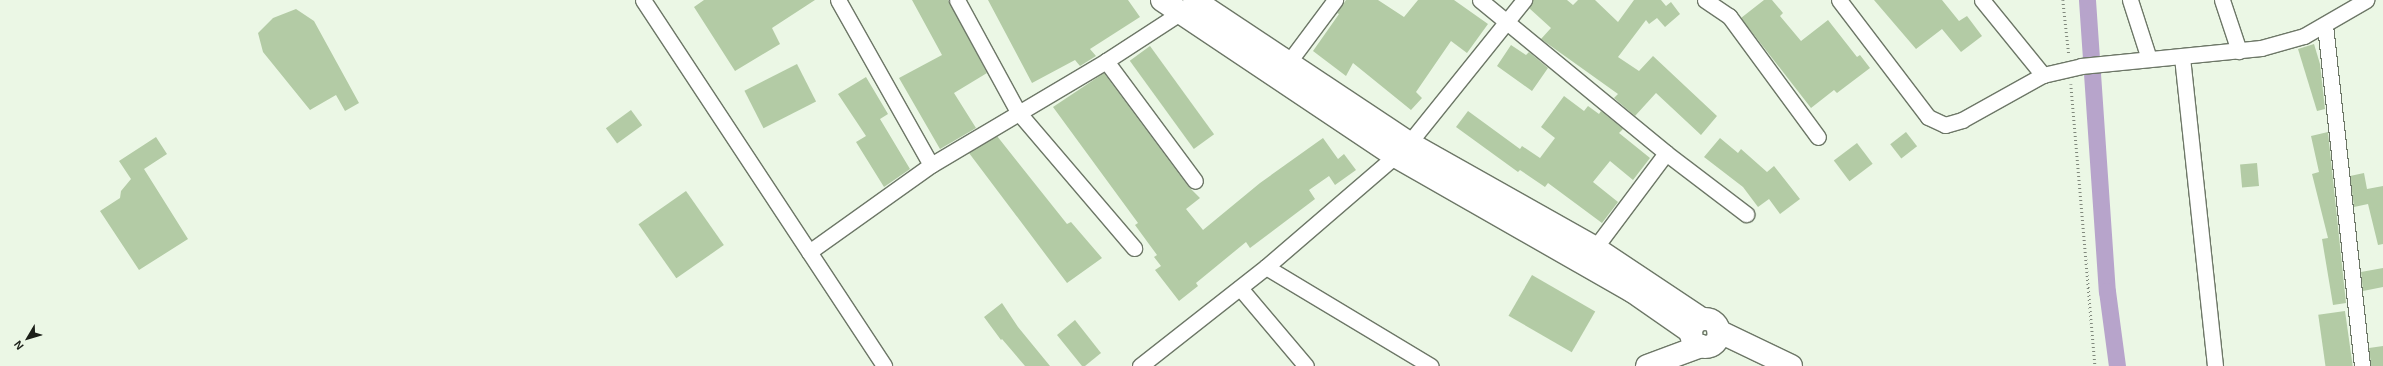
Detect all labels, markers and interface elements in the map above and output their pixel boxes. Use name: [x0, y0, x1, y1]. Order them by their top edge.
north arrow: [8, 318, 48, 358]
text: N: [11, 339, 26, 352]

